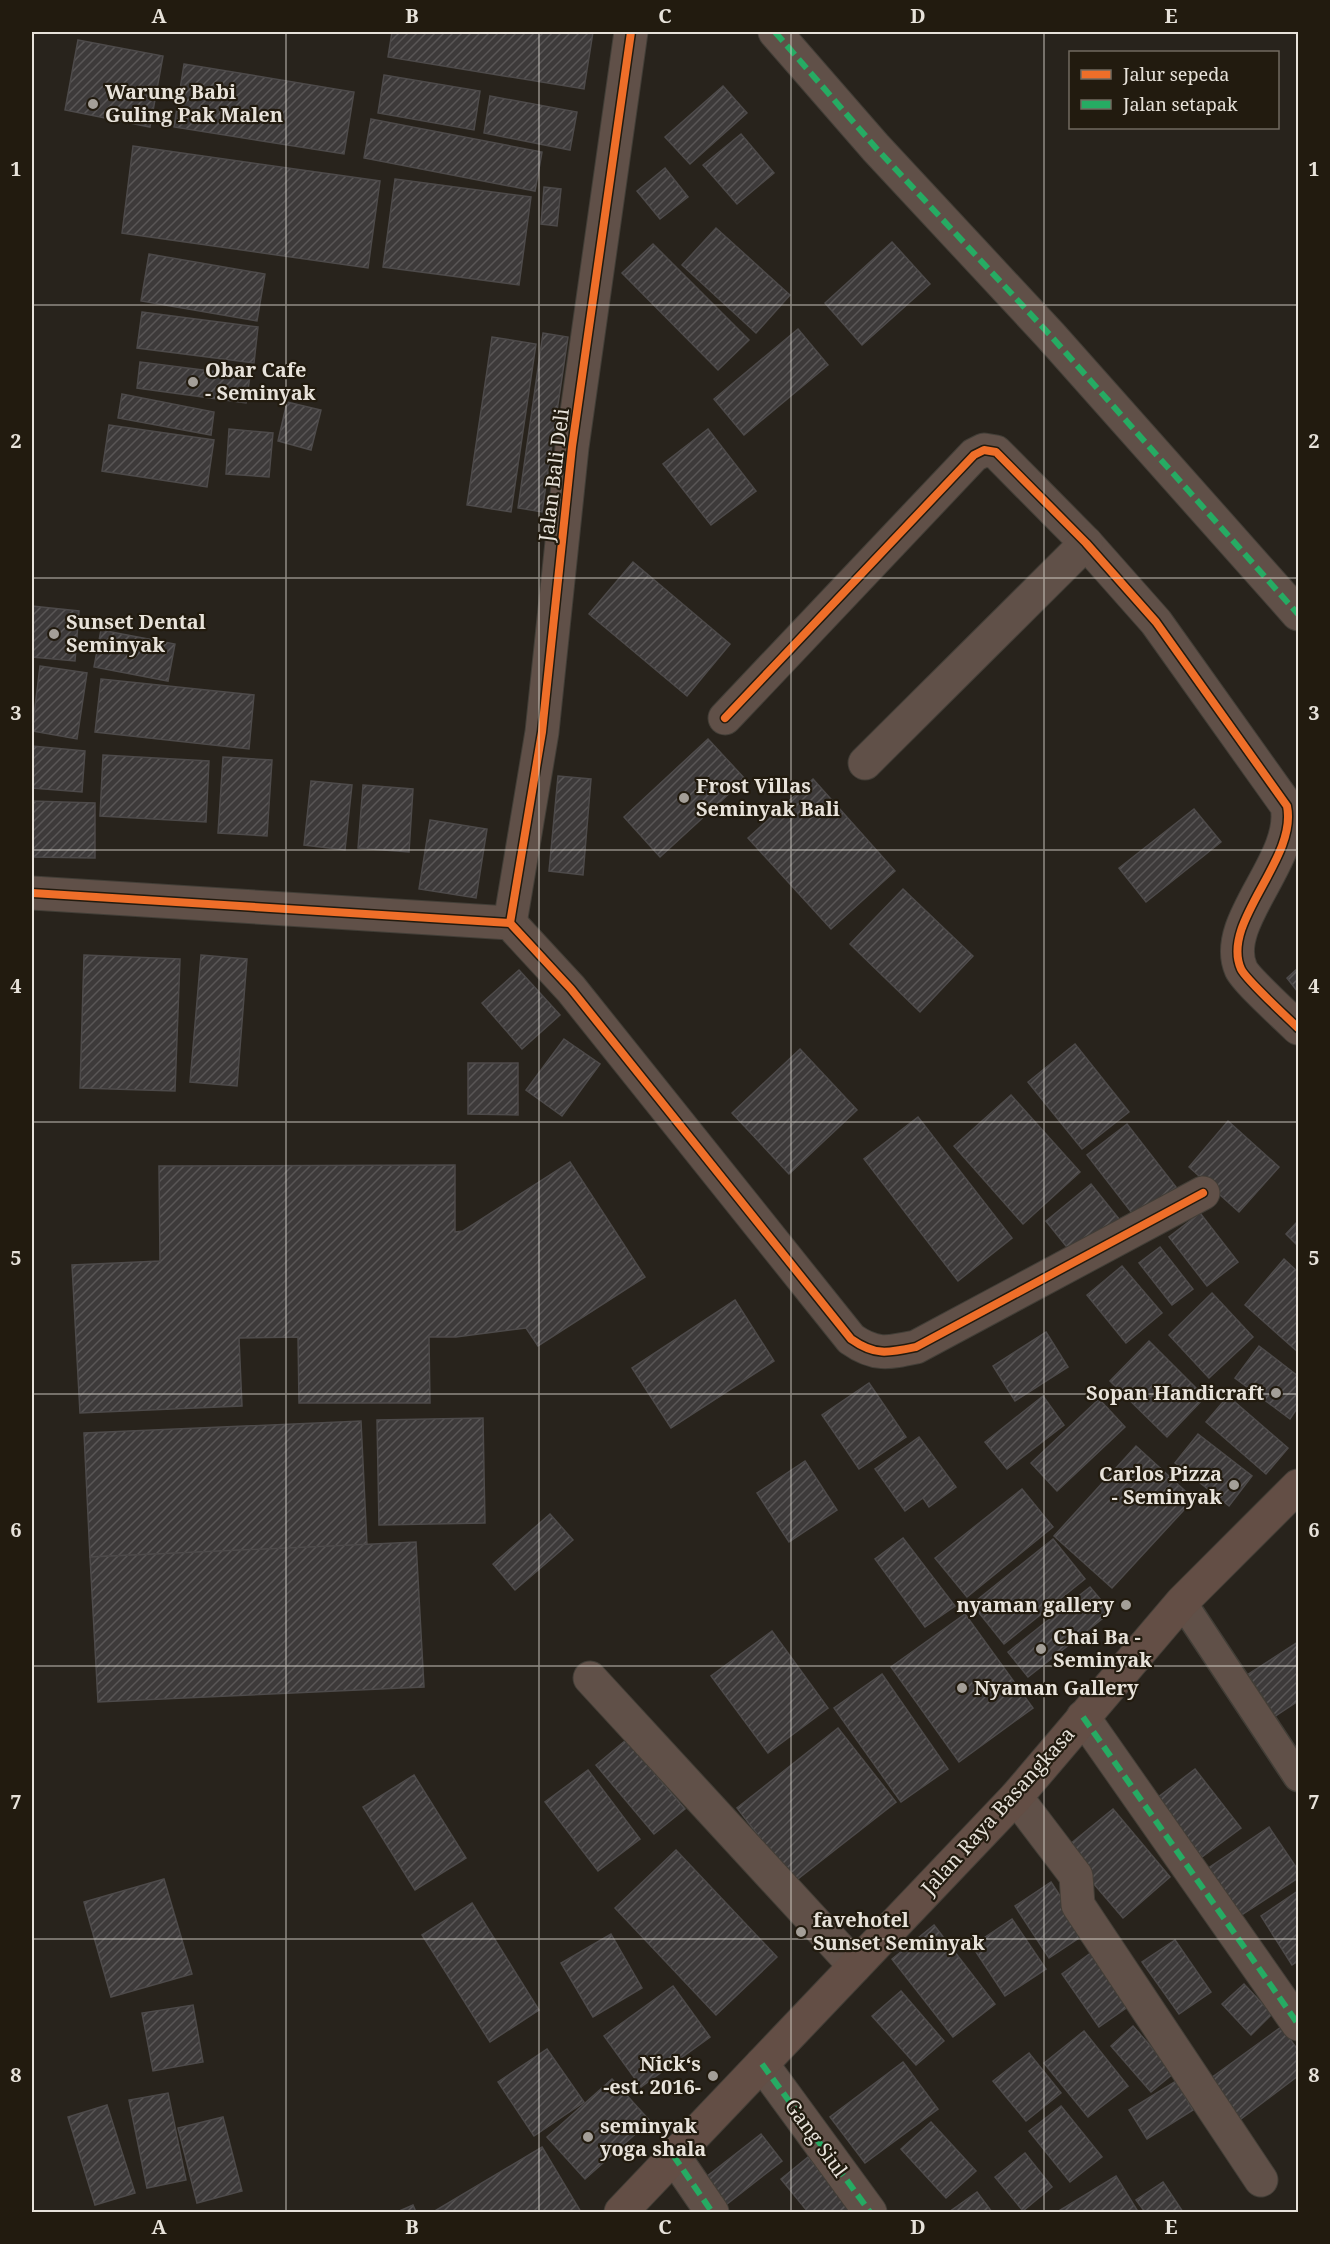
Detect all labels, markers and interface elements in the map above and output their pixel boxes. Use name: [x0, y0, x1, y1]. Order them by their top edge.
text: A: [151, 2, 167, 29]
text: B: [405, 2, 419, 29]
text: C: [658, 2, 672, 29]
text: D: [910, 2, 926, 29]
text: E: [1164, 2, 1178, 29]
legend: [1069, 51, 1279, 129]
text: Jalur sepeda: [1122, 62, 1229, 86]
place label: Warung Babi Guling Pak Malen: [105, 78, 283, 128]
text: Jalan setapak: [1122, 92, 1238, 116]
marker: Warung Babi Guling Pak Malen: [86, 97, 100, 111]
text: 1: [10, 155, 22, 182]
text: 1: [1308, 155, 1320, 182]
place label: Obar Cafe - Seminyak: [205, 356, 316, 406]
marker: Obar Cafe - Seminyak: [186, 375, 200, 389]
street label: Jalan Bali Deli: [532, 406, 575, 544]
text: 2: [10, 427, 22, 454]
text: 2: [1308, 427, 1320, 454]
place label: Sunset Dental Seminyak: [66, 608, 206, 658]
marker: Sunset Dental Seminyak: [47, 627, 61, 641]
text: 3: [10, 699, 22, 726]
text: 3: [1308, 699, 1320, 726]
place label: Frost Villas Seminyak Bali: [696, 772, 840, 822]
marker: Frost Villas Seminyak Bali: [677, 791, 691, 805]
text: 4: [10, 972, 22, 999]
text: 4: [1308, 972, 1320, 999]
text: 5: [10, 1244, 22, 1271]
text: 5: [1308, 1244, 1320, 1271]
place label: Sopan Handicraft: [1086, 1379, 1264, 1406]
marker: Sopan Handicraft: [1269, 1386, 1283, 1400]
place label: Carlos Pizza - Seminyak: [1099, 1460, 1222, 1510]
marker: Carlos Pizza - Seminyak: [1227, 1478, 1241, 1492]
text: 6: [10, 1516, 22, 1543]
text: 6: [1308, 1516, 1320, 1543]
place label: nyaman gallery: [956, 1591, 1114, 1618]
marker: nyaman gallery: [1119, 1598, 1133, 1612]
place label: Chai Ba - Seminyak: [1053, 1623, 1152, 1673]
marker: Chai Ba - Seminyak: [1034, 1642, 1048, 1656]
place label: Nyaman Gallery: [974, 1674, 1139, 1701]
marker: Nyaman Gallery: [955, 1681, 969, 1695]
street label: Jalan Raya Basangkasa: [914, 1721, 1080, 1901]
text: 7: [10, 1788, 22, 1815]
text: 7: [1308, 1788, 1320, 1815]
place label: favehotel Sunset Seminyak: [813, 1906, 985, 1956]
marker: favehotel Sunset Seminyak: [794, 1925, 808, 1939]
place label: Nick‘s -est. 2016-: [603, 2050, 701, 2100]
text: 8: [10, 2061, 22, 2088]
text: 8: [1308, 2061, 1320, 2088]
marker: Nick‘s -est. 2016-: [706, 2069, 720, 2083]
street label: Gang Siul: [779, 2093, 854, 2182]
place label: seminyak yoga shala: [600, 2112, 706, 2162]
marker: seminyak yoga shala: [581, 2130, 595, 2144]
text: A: [151, 2213, 167, 2240]
text: B: [405, 2213, 419, 2240]
text: C: [658, 2213, 672, 2240]
text: D: [910, 2213, 926, 2240]
text: E: [1164, 2213, 1178, 2240]

